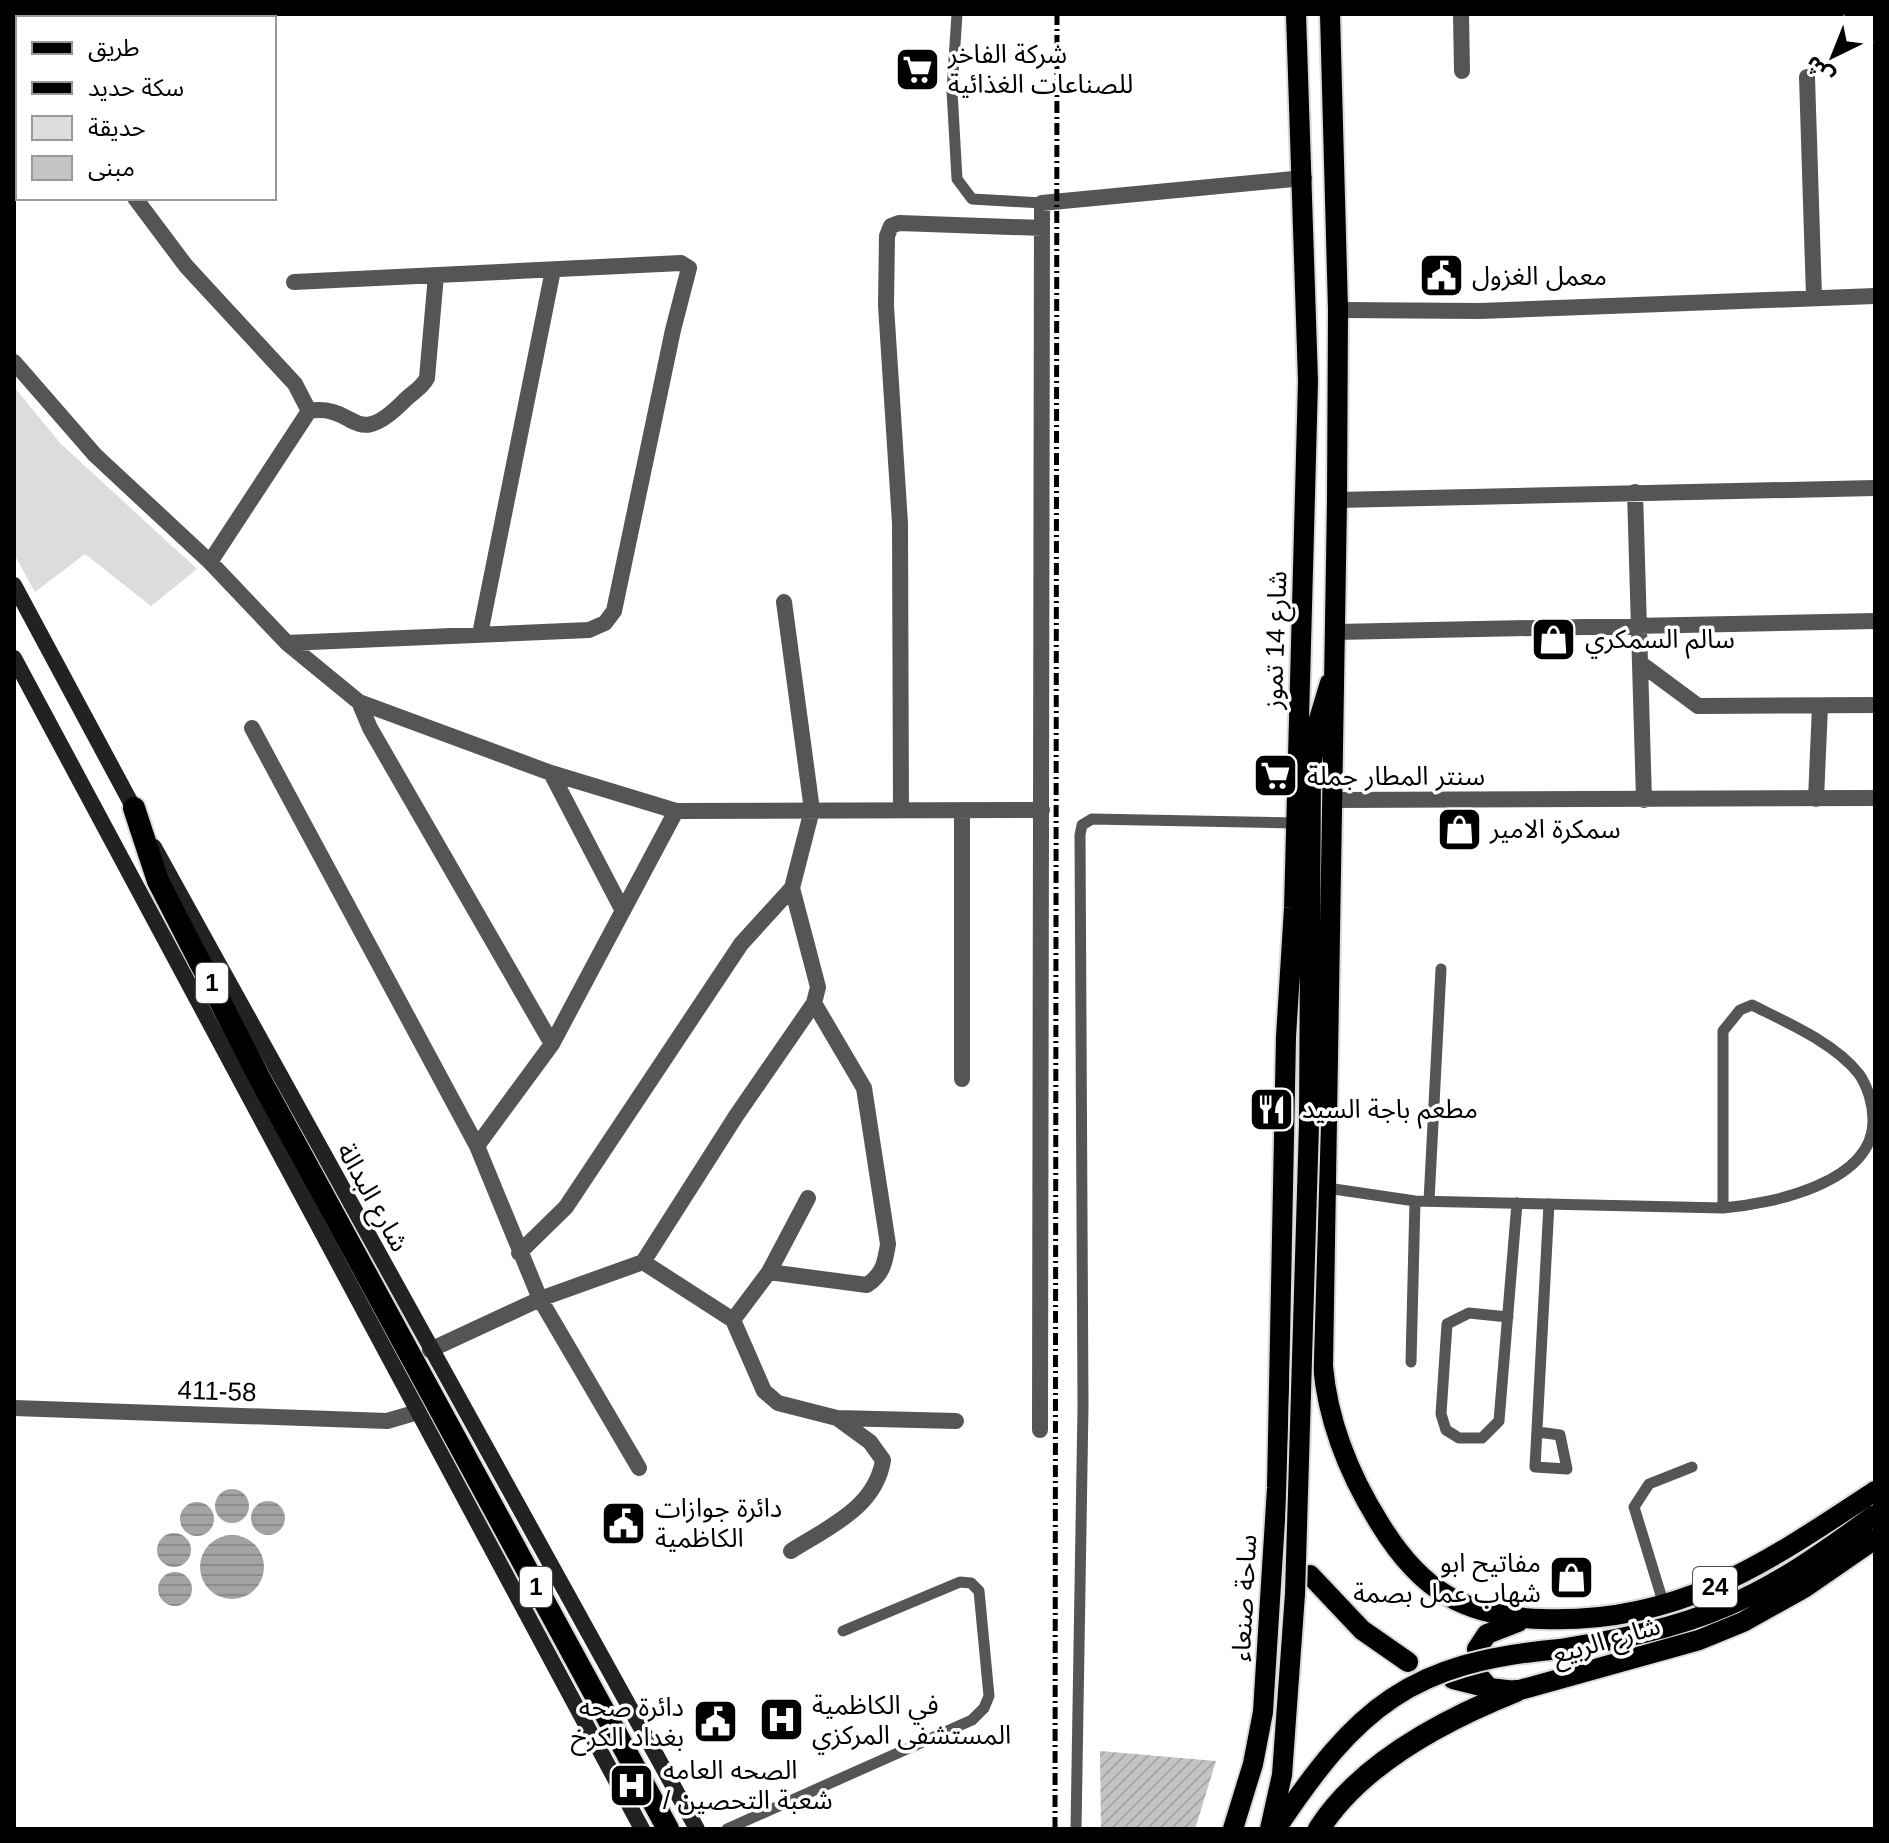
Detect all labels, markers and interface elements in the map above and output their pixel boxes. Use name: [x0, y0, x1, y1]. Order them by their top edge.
legend: [16, 16, 276, 200]
north arrow: [1793, 16, 1873, 96]
text: طريق: [88, 34, 140, 63]
place label: شركة الفاخر للصناعات الغذائية: [947, 39, 1133, 99]
supermarket icon: شركة الفاخر للصناعات الغذائية: [893, 45, 941, 93]
text: ش: [1800, 51, 1839, 90]
text: سكة حديد: [88, 74, 184, 101]
text: حديقة: [88, 114, 146, 141]
text: مبنى: [88, 154, 135, 181]
public building icon: معمل الغزول: [1417, 252, 1465, 300]
place label: معمل الغزول: [1472, 261, 1607, 291]
street label: شارع 14 تموز: [1258, 570, 1296, 711]
shop icon: سالم السمكري: [1530, 615, 1578, 663]
place label: سالم السمكري: [1585, 624, 1735, 659]
supermarket icon: سنتر المطار جملة: [1252, 752, 1300, 800]
place label: سنتر المطار جملة: [1307, 761, 1485, 791]
shop icon: سمكرة الامير: [1435, 805, 1483, 853]
place label: سمكرة الامير: [1489, 814, 1621, 844]
road number: 1: [196, 963, 228, 1003]
restaurant icon: مطعم باجة السيد: [1247, 1085, 1295, 1133]
place label: مطعم باجة السيد: [1302, 1094, 1478, 1129]
street label: شارع البدالة: [327, 1138, 415, 1258]
street label: 411-58: [177, 1375, 257, 1407]
place label: دائرة جوازات الكاظمية: [655, 1493, 782, 1553]
public building icon: دائرة جوازات الكاظمية: [600, 1499, 648, 1547]
street label: ساحة صنعاء: [1226, 1534, 1262, 1662]
place label: مفاتيح ابو شهاب عمل بصمة: [1353, 1548, 1541, 1608]
shop icon: مفاتيح ابو شهاب عمل بصمة: [1548, 1554, 1596, 1602]
road number: 1: [520, 1567, 552, 1607]
road number: 24: [1693, 1567, 1737, 1607]
street label: شارع الربيع: [1549, 1610, 1665, 1675]
place label: في الكاظمية المستشفى المركزي: [812, 1690, 1011, 1755]
place label: دائرة صحه بغداد الكرخ: [571, 1692, 684, 1756]
hospital icon: في الكاظمية المستشفى المركزي: [757, 1696, 805, 1744]
public building icon: دائرة صحه بغداد الكرخ: [691, 1698, 739, 1746]
place label: الصحه العامه / شعبة التحصين: [663, 1755, 833, 1815]
hospital icon: الصحه العامه / شعبة التحصين: [608, 1761, 656, 1809]

